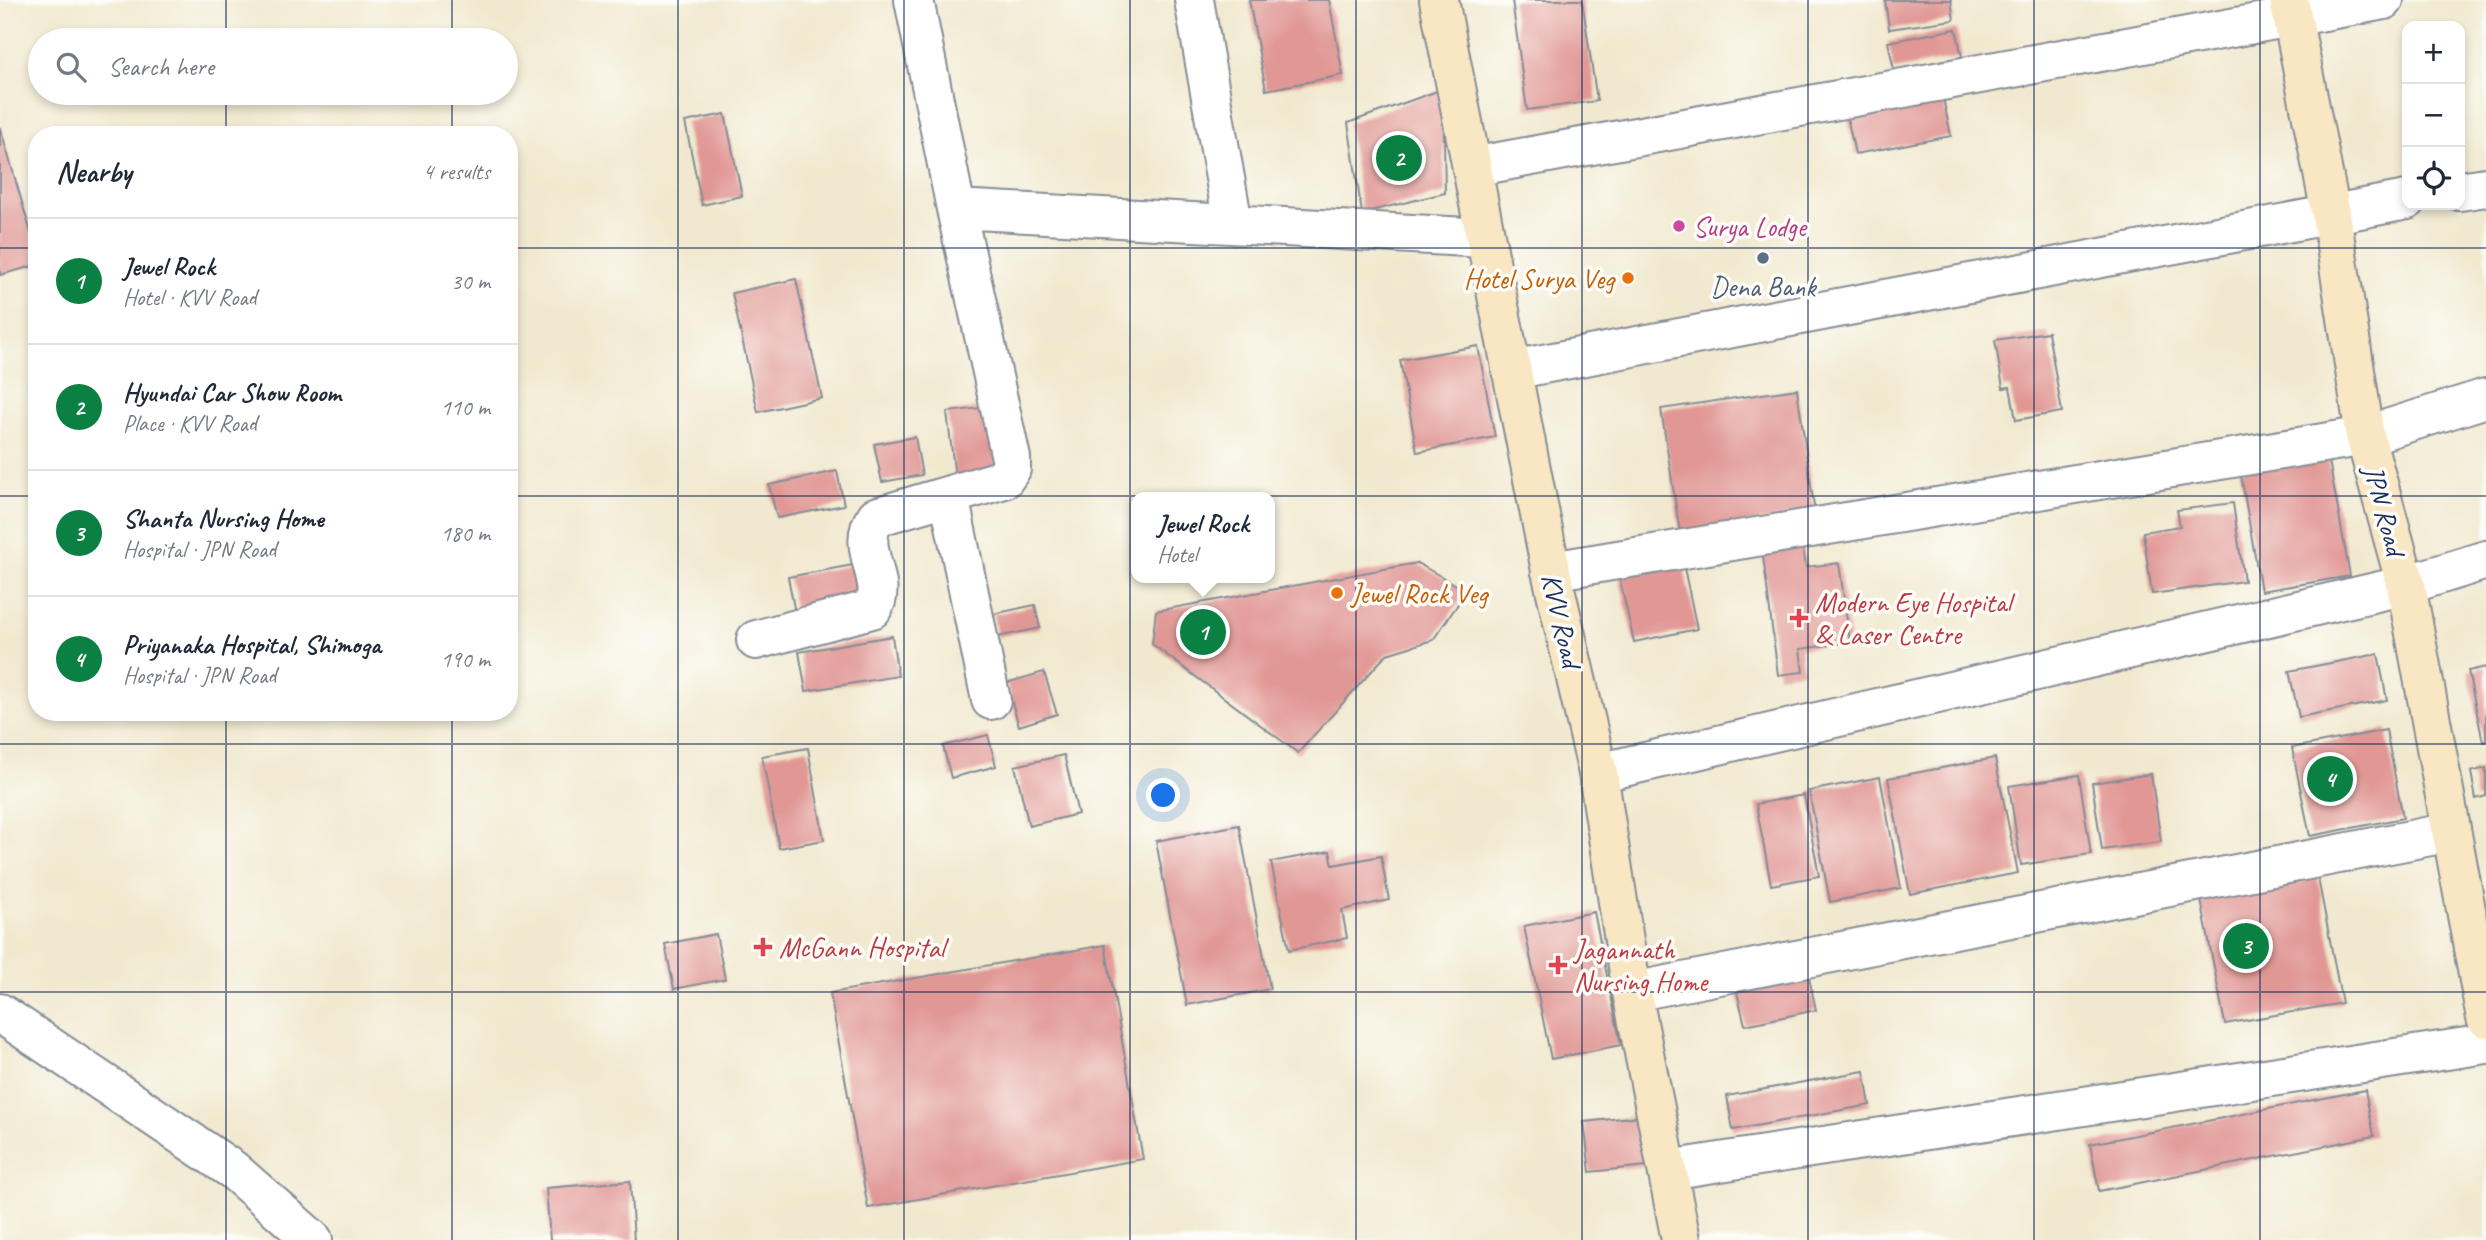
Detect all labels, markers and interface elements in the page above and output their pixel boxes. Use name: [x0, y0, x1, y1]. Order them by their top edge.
map controls: [2402, 21, 2465, 210]
button: +: [2402, 21, 2465, 84]
search box: [28, 28, 518, 105]
icon: search: [52, 48, 90, 86]
text: Search here: [108, 50, 214, 83]
button: −: [2402, 84, 2465, 147]
pin: 2: [1376, 132, 1422, 184]
button: locate: [2402, 147, 2465, 210]
text: Nearby: [56, 153, 132, 191]
text: 4 results: [423, 157, 490, 186]
place label: Surya Lodge: [1693, 209, 1808, 244]
marker: Surya Lodge: [1671, 218, 1687, 234]
text: Jewel Rock: [123, 250, 215, 283]
marker: Dena Bank: [1755, 250, 1771, 266]
place label: Hotel Surya Veg: [1464, 261, 1616, 296]
text: 1: [74, 267, 84, 296]
text: 30 m: [451, 267, 490, 296]
place label: Dena Bank: [1711, 269, 1817, 304]
marker: Hotel Surya Veg: [1620, 270, 1636, 286]
text: Hotel · KVV Road: [123, 283, 257, 312]
text: Hyundai Car Show Room: [123, 376, 341, 409]
text: 2: [74, 393, 84, 422]
text: 110 m: [441, 393, 490, 422]
text: Place · KVV Road: [123, 409, 257, 438]
street label: JPN Road: [2355, 460, 2414, 563]
popup: [1131, 492, 1275, 583]
text: Shanta Nursing Home: [123, 502, 324, 535]
text: Jewel Rock: [1157, 507, 1249, 540]
text: 3: [74, 519, 84, 548]
text: 180 m: [441, 519, 490, 548]
text: Hospital · JPN Road: [123, 535, 276, 564]
text: Hotel: [1157, 540, 1197, 569]
street label: KVV Road: [1534, 570, 1590, 674]
place label: Jewel Rock Veg: [1349, 576, 1489, 611]
marker: Jewel Rock Veg: [1329, 585, 1345, 601]
place label: Modern Eye Hospital & Laser Centre: [1815, 585, 2016, 652]
pin: 1: [1180, 606, 1226, 658]
marker: Modern Eye Hospital & Laser Centre: [1789, 608, 1809, 628]
text: Priyanaka Hospital, Shimoga: [123, 628, 381, 661]
text: 4: [74, 645, 84, 674]
text: 190 m: [441, 645, 490, 674]
text: Hospital · JPN Road: [123, 661, 276, 690]
pin: 4: [2307, 753, 2353, 805]
your location: [1146, 778, 1180, 812]
pin: 3: [2223, 920, 2269, 972]
place label: McGann Hospital: [779, 930, 950, 965]
place label: Jagannath Nursing Home: [1572, 932, 1709, 999]
marker: McGann Hospital: [753, 937, 773, 957]
marker: Jagannath Nursing Home: [1548, 955, 1568, 975]

